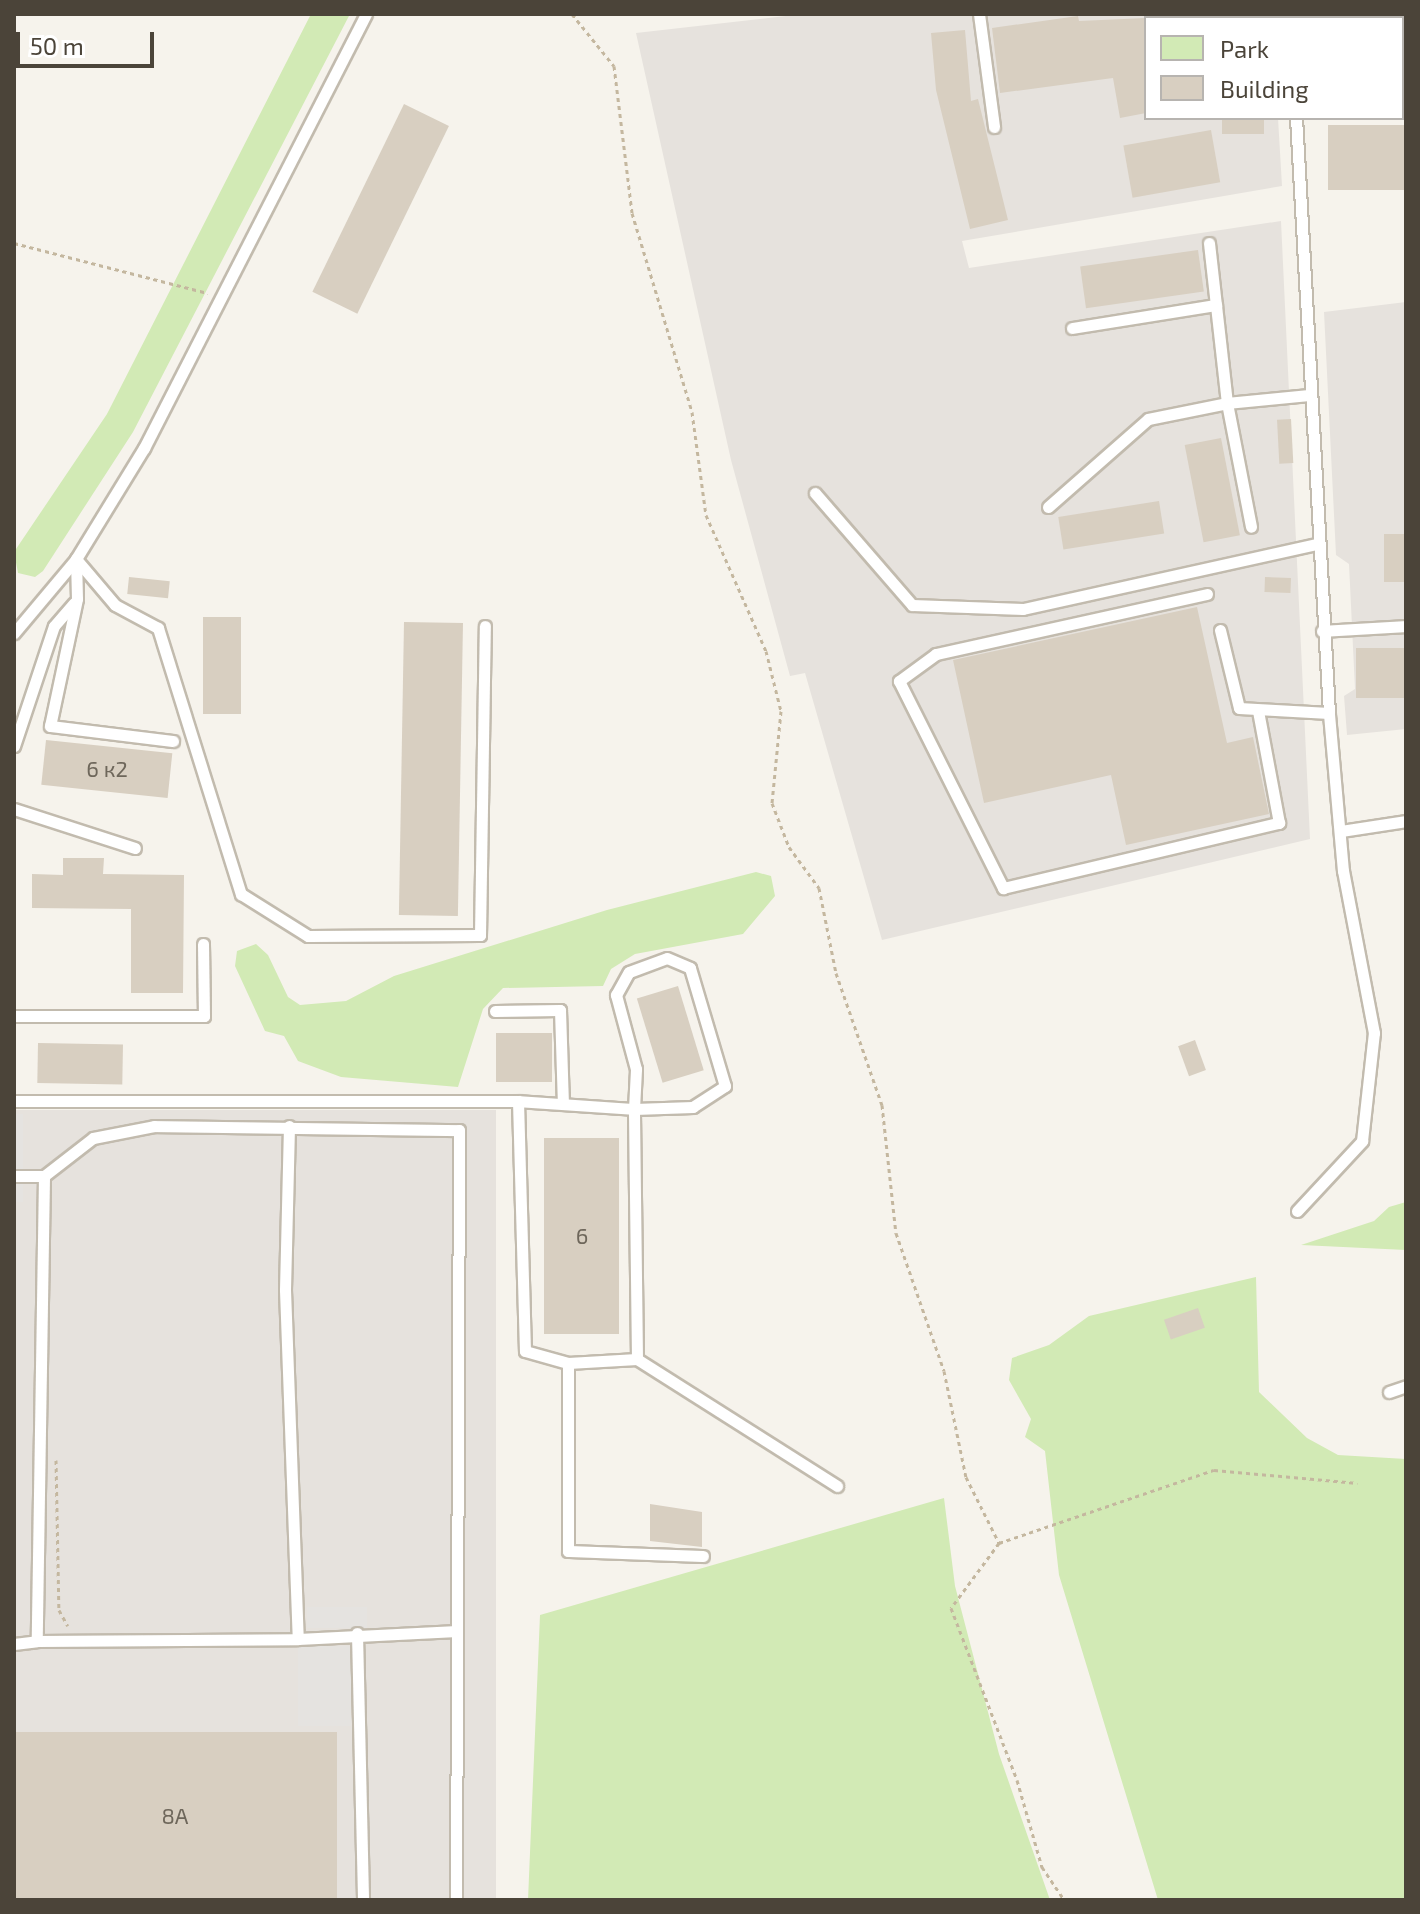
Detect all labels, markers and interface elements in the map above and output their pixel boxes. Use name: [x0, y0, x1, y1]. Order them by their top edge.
scale bar: [20, 16, 158, 66]
legend: [1144, 16, 1404, 120]
text: 50 m: [30, 31, 84, 60]
text: Park: [1220, 34, 1269, 63]
text: Building: [1220, 74, 1309, 103]
house number: 6 к2: [86, 756, 128, 782]
house number: 6: [576, 1223, 588, 1249]
house number: 8А: [161, 1803, 189, 1829]

